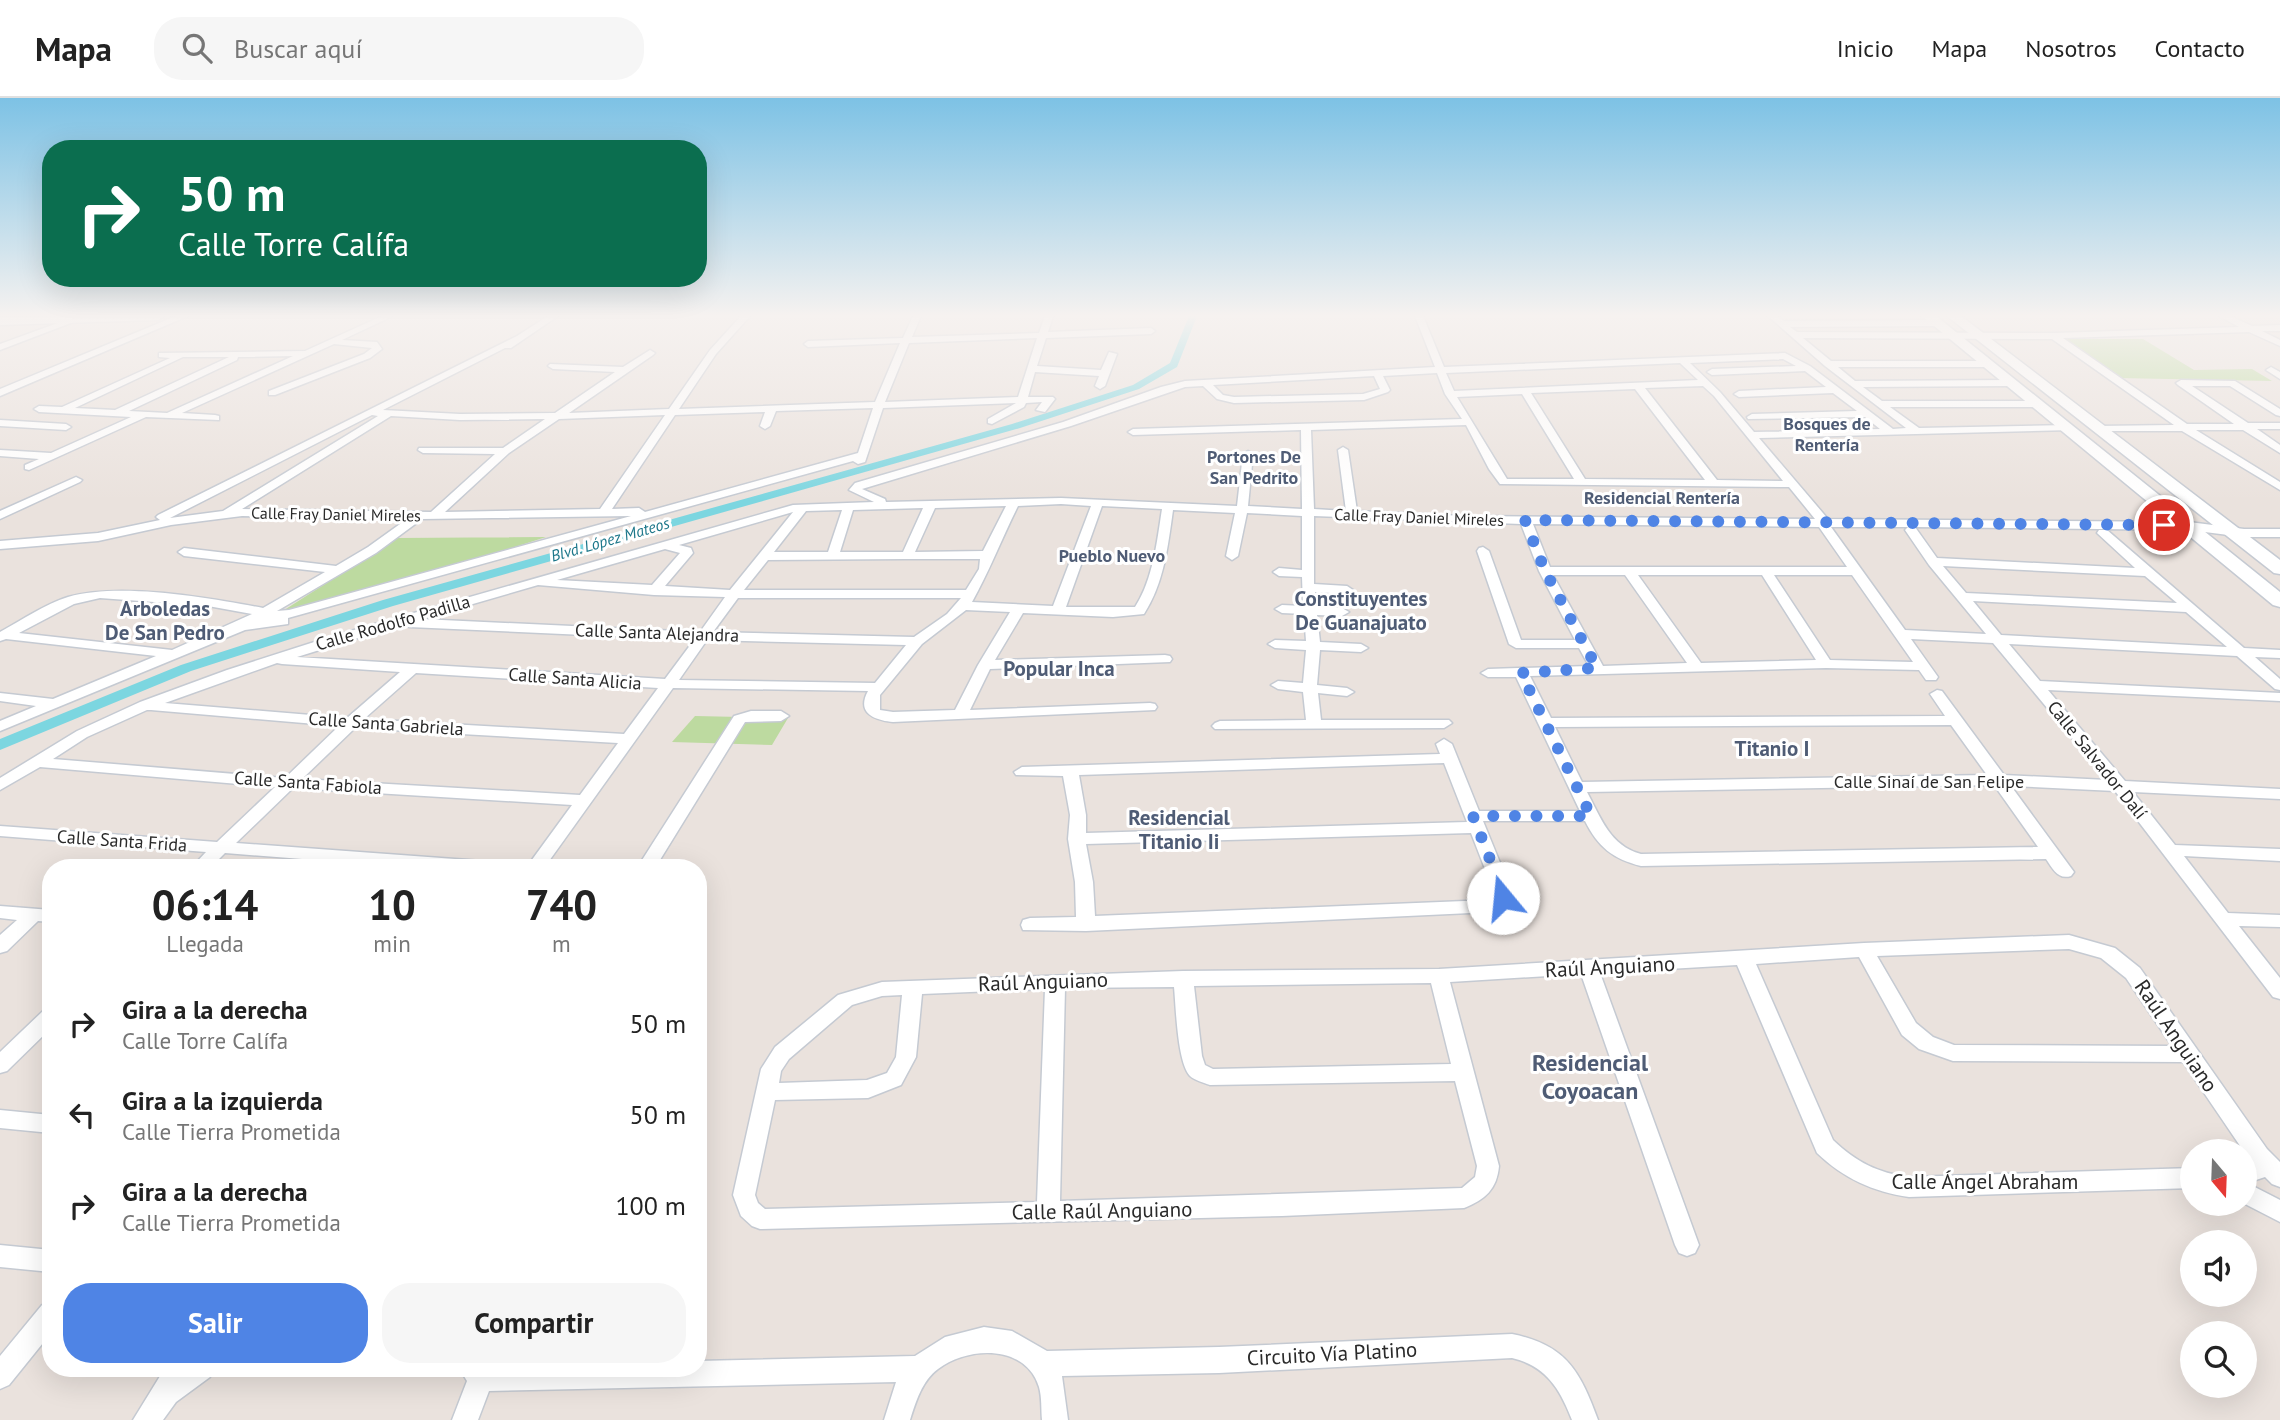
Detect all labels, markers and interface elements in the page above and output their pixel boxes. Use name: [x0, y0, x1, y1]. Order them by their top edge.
search box: [154, 17, 644, 80]
text: Mapa: [35, 27, 112, 70]
icon: search: [178, 29, 216, 67]
text: Buscar aquí: [234, 32, 362, 65]
text: Inicio: [1837, 33, 1894, 64]
text: Mapa: [1932, 33, 1987, 64]
text: Nosotros: [2025, 33, 2117, 64]
text: Contacto: [2155, 33, 2245, 64]
text: 50 m: [178, 161, 285, 225]
icon: right: [63, 168, 154, 259]
text: Calle Torre Calífa: [178, 223, 409, 265]
district label: Bosques de Rentería: [1783, 412, 1871, 456]
district label: Portones De San Pedrito: [1207, 445, 1301, 489]
district label: Residencial Rentería: [1584, 486, 1740, 509]
pin: [2134, 495, 2194, 555]
street label: Calle Fray Daniel Mireles: [251, 503, 421, 525]
street label: Calle Fray Daniel Mireles: [1334, 504, 1505, 530]
icon: arrive: [2145, 506, 2183, 544]
water label: Blvd. López Mateos: [548, 512, 672, 566]
district label: Pueblo Nuevo: [1059, 544, 1165, 567]
district label: Constituyentes De Guanajuato: [1295, 585, 1428, 636]
street label: Calle Rodolfo Padilla: [313, 589, 473, 656]
district label: Arboledas De San Pedro: [105, 595, 225, 646]
street label: Calle Santa Alejandra: [575, 618, 739, 647]
district label: Popular Inca: [1003, 655, 1115, 682]
street label: Calle Santa Alicia: [508, 662, 642, 695]
street label: Calle Salvador Dalí: [2043, 696, 2152, 824]
street label: Calle Santa Gabriela: [308, 707, 464, 740]
district label: Titanio I: [1735, 735, 1810, 762]
street label: Calle Santa Fabiola: [233, 766, 383, 799]
street label: Calle Sinaí de San Felipe: [1834, 770, 2024, 793]
district label: Residencial Titanio Ii: [1128, 804, 1231, 855]
street label: Calle Santa Frida: [56, 824, 188, 857]
position arrow: [1466, 861, 1540, 935]
text: 06:14: [152, 877, 258, 932]
text: 10: [368, 877, 416, 932]
text: 740: [526, 877, 597, 932]
text: Llegada: [166, 929, 244, 958]
text: min: [373, 929, 411, 958]
text: m: [552, 929, 571, 958]
street label: Raúl Anguiano: [1544, 950, 1676, 983]
street label: Raúl Anguiano: [977, 966, 1109, 997]
street label: Raúl Anguiano: [2129, 974, 2224, 1097]
text: Gira a la derecha: [122, 993, 308, 1026]
icon: right: [63, 1005, 101, 1043]
text: 50 m: [630, 1007, 686, 1040]
text: Calle Torre Calífa: [122, 1026, 288, 1055]
district label: Residencial Coyoacan: [1532, 1047, 1649, 1106]
text: Gira a la izquierda: [122, 1084, 323, 1117]
icon: left: [63, 1096, 101, 1134]
text: 50 m: [630, 1098, 686, 1131]
text: Calle Tierra Prometida: [122, 1117, 341, 1146]
north arrow: [2180, 1139, 2258, 1216]
map controls: [2180, 1139, 2257, 1398]
street label: Calle Ángel Abraham: [1892, 1168, 2078, 1195]
text: Gira a la derecha: [122, 1175, 308, 1208]
icon: right: [63, 1187, 101, 1225]
text: 100 m: [615, 1189, 686, 1222]
street label: Calle Raúl Anguiano: [1011, 1195, 1193, 1226]
text: Calle Tierra Prometida: [122, 1208, 341, 1237]
button: sound: [2180, 1230, 2257, 1307]
button: Salir: [63, 1283, 368, 1363]
button: Compartir: [382, 1283, 686, 1363]
button: search: [2180, 1321, 2257, 1398]
street label: Circuito Vía Platino: [1246, 1336, 1418, 1371]

